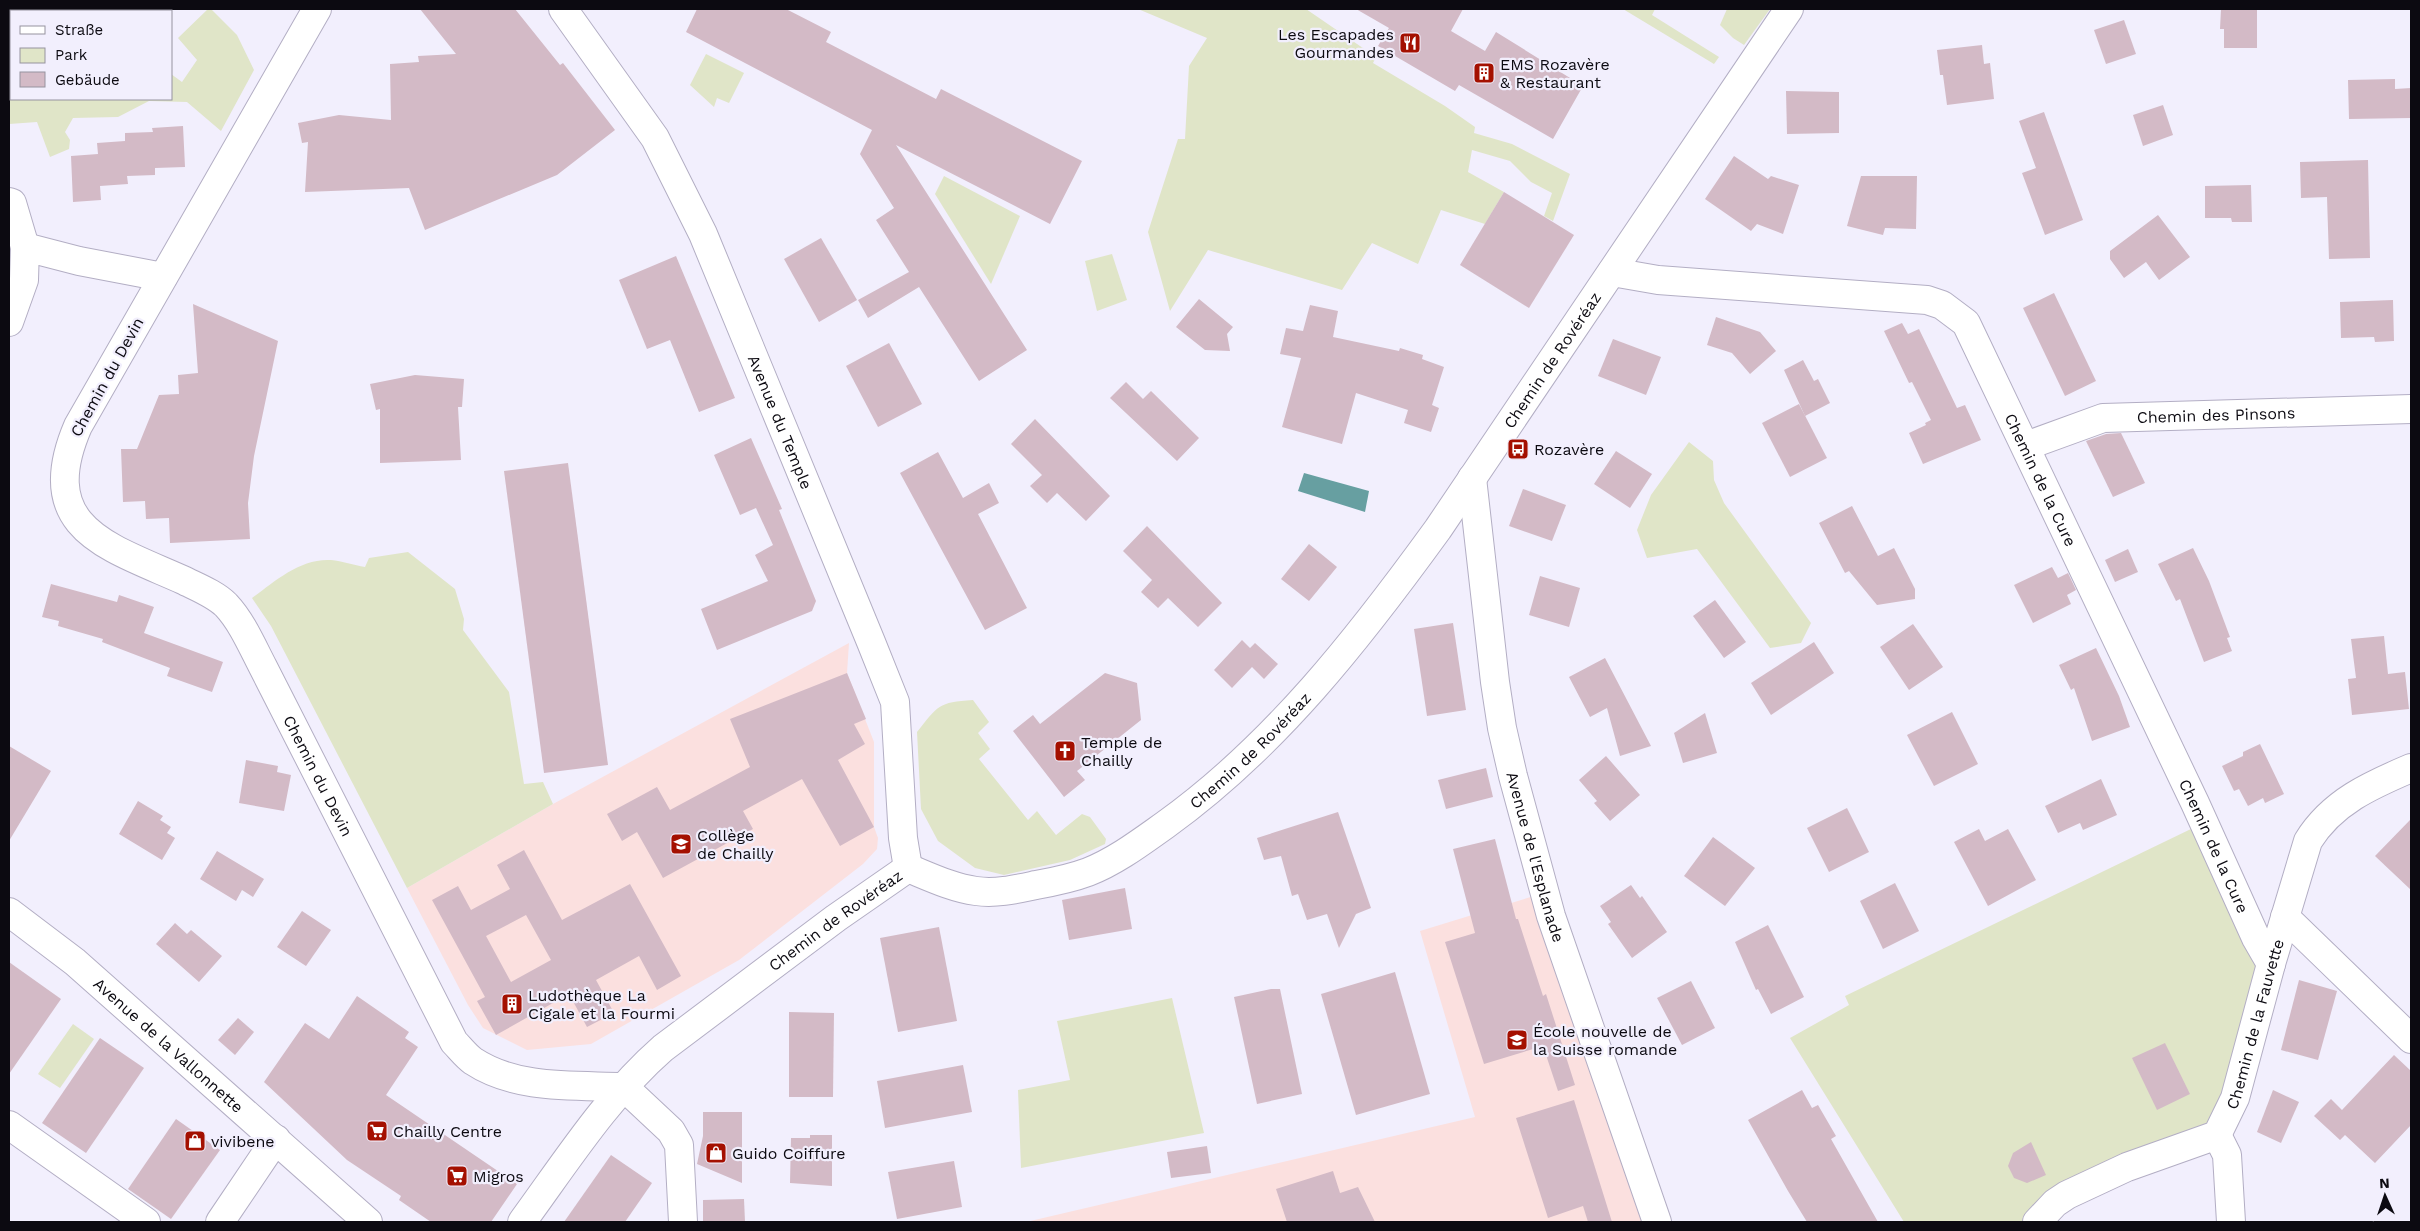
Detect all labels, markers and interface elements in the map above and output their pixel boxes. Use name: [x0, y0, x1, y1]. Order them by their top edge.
legend: [10, 10, 172, 100]
text: Straße: [55, 21, 103, 39]
place label: Les Escapades Gourmandes: [1278, 25, 1394, 62]
restaurant icon: Les Escapades Gourmandes: [1398, 31, 1422, 55]
text: Park: [55, 46, 88, 64]
place label: EMS Rozavère & Restaurant: [1500, 55, 1610, 92]
building icon: EMS Rozavère & Restaurant: [1472, 61, 1496, 85]
text: Gebäude: [55, 71, 120, 89]
street label: Chemin de Rovéréaz: [1499, 288, 1605, 432]
street label: Chemin du Devin: [66, 314, 148, 440]
street label: Avenue du Temple: [744, 352, 817, 492]
street label: Chemin des Pinsons: [2137, 403, 2296, 427]
street label: Chemin de la Cure: [2001, 410, 2081, 549]
bus stop icon: Rozavère: [1506, 437, 1530, 461]
place label: Rozavère: [1534, 440, 1604, 459]
street label: Chemin de Rovéréaz: [1186, 688, 1315, 812]
street label: Chemin du Devin: [280, 712, 357, 839]
place label: Temple de Chailly: [1081, 733, 1162, 770]
church icon: Temple de Chailly: [1053, 739, 1077, 763]
street label: Avenue de l'Esplanade: [1503, 770, 1569, 945]
street label: Chemin de la Cure: [2175, 776, 2253, 916]
place label: Collège de Chailly: [697, 826, 774, 863]
school or university icon: Collège de Chailly: [669, 832, 693, 856]
street label: Chemin de Rovéréaz: [765, 866, 906, 975]
street label: Chemin de la Fauvette: [2222, 937, 2287, 1112]
street label: Avenue de la Vallonnette: [90, 974, 247, 1116]
place label: Ludothèque La Cigale et la Fourmi: [528, 986, 675, 1023]
building icon: Ludothèque La Cigale et la Fourmi: [500, 992, 524, 1016]
place label: École nouvelle de la Suisse romande: [1533, 1022, 1677, 1059]
school or university icon: École nouvelle de la Suisse romande: [1505, 1028, 1529, 1052]
supermarket icon: Chailly Centre: [365, 1119, 389, 1143]
place label: Chailly Centre: [393, 1122, 502, 1141]
shop icon: vivibene: [183, 1129, 207, 1153]
place label: vivibene: [211, 1132, 275, 1151]
shop icon: Guido Coiffure: [704, 1141, 728, 1165]
place label: Guido Coiffure: [732, 1144, 846, 1163]
supermarket icon: Migros: [445, 1164, 469, 1188]
place label: Migros: [473, 1167, 524, 1186]
north arrow: [2360, 1171, 2410, 1221]
text: N: [2379, 1175, 2390, 1191]

